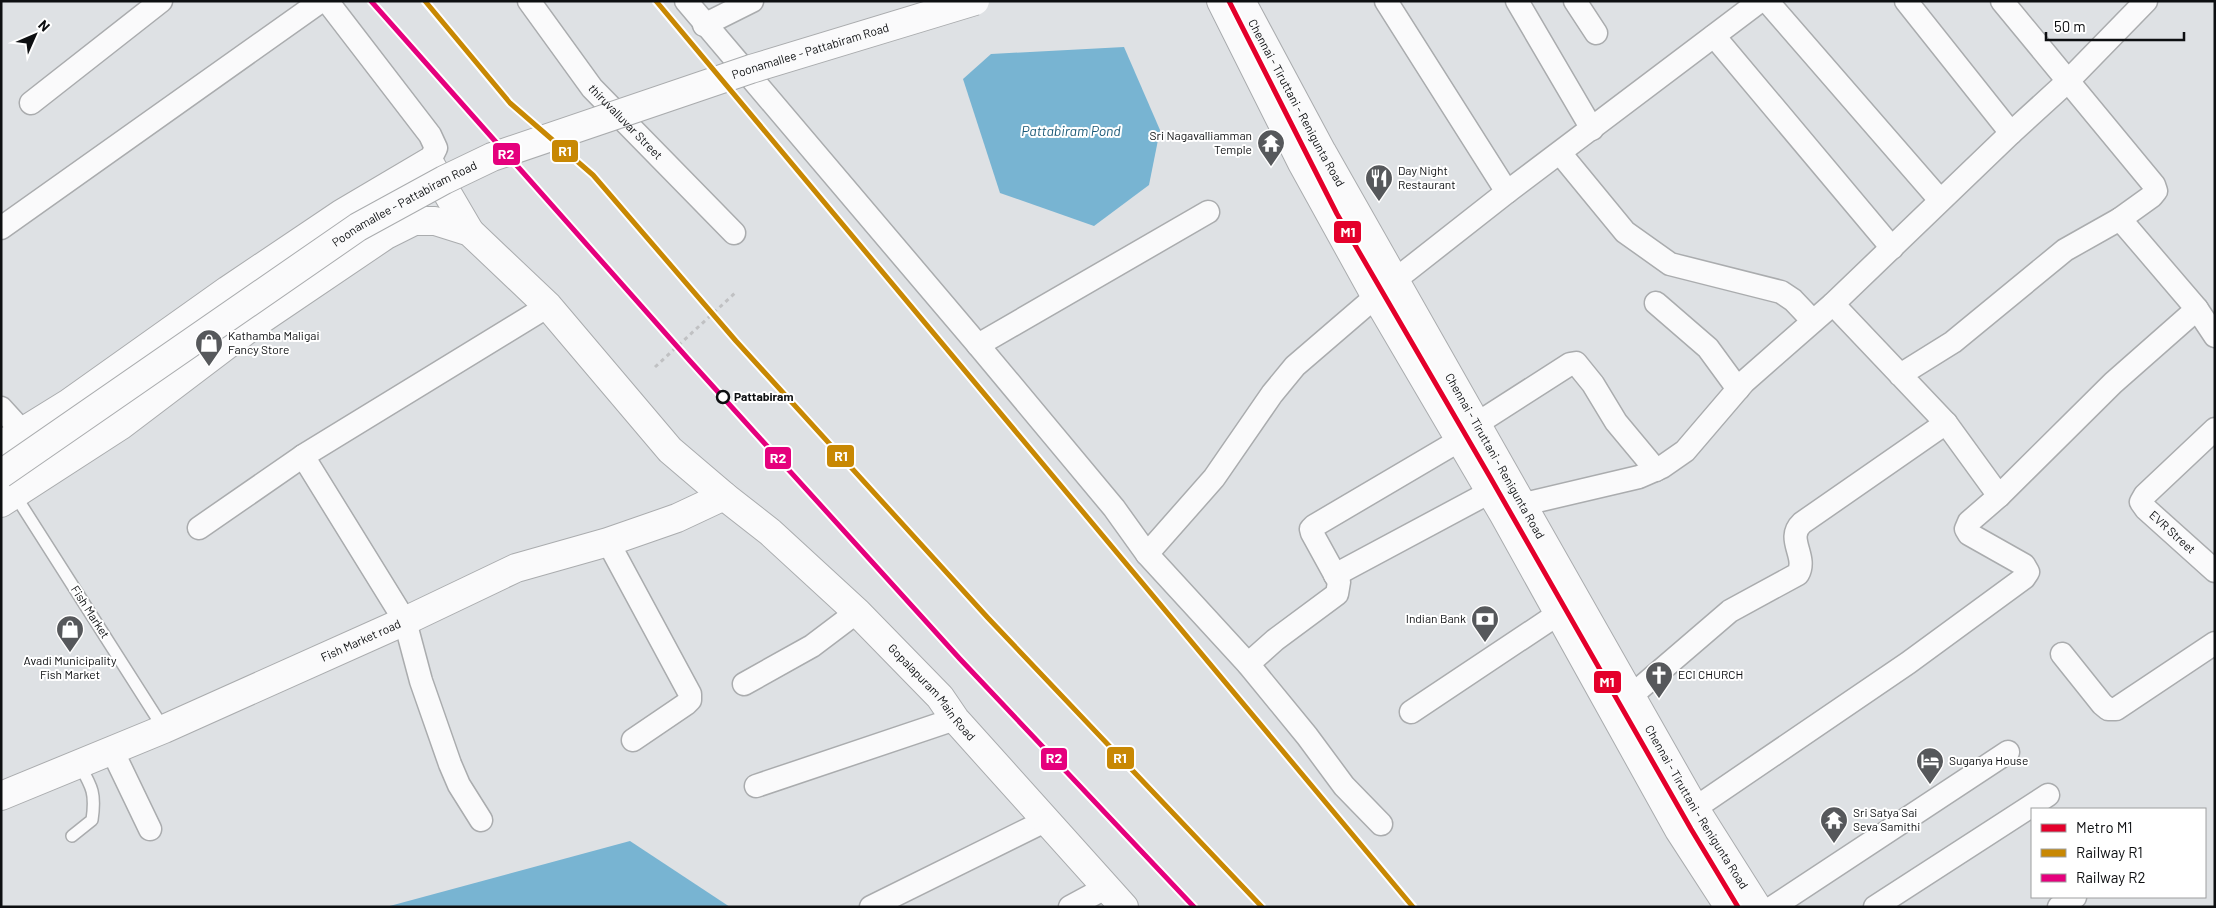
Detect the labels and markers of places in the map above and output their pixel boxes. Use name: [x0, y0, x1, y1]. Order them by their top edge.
place label: Sri Nagavalliamman Temple: [1150, 128, 1252, 156]
temple icon: Sri Nagavalliamman Temple: [1256, 128, 1286, 167]
restaurant icon: Day Night Restaurant: [1364, 163, 1394, 202]
place label: Day Night Restaurant: [1398, 163, 1456, 191]
shop icon: Kathamba Maligai Fancy Store: [194, 328, 224, 367]
place label: Kathamba Maligai Fancy Store: [228, 328, 320, 356]
place label: Pattabiram: [734, 389, 793, 403]
marker: Pattabiram: [716, 390, 730, 404]
bank icon: Indian Bank: [1470, 604, 1500, 643]
place label: Indian Bank: [1406, 611, 1466, 625]
shop icon: Avadi Municipality Fish Market: [55, 614, 85, 653]
place label: Avadi Municipality Fish Market: [24, 653, 117, 681]
church icon: ECI CHURCH: [1644, 660, 1674, 699]
place label: ECI CHURCH: [1678, 667, 1743, 681]
hotel icon: Suganya House: [1915, 746, 1945, 785]
place label: Suganya House: [1949, 753, 2028, 767]
temple icon: Sri Satya Sai Seva Samithi: [1819, 805, 1849, 844]
place label: Sri Satya Sai Seva Samithi: [1853, 805, 1920, 833]

